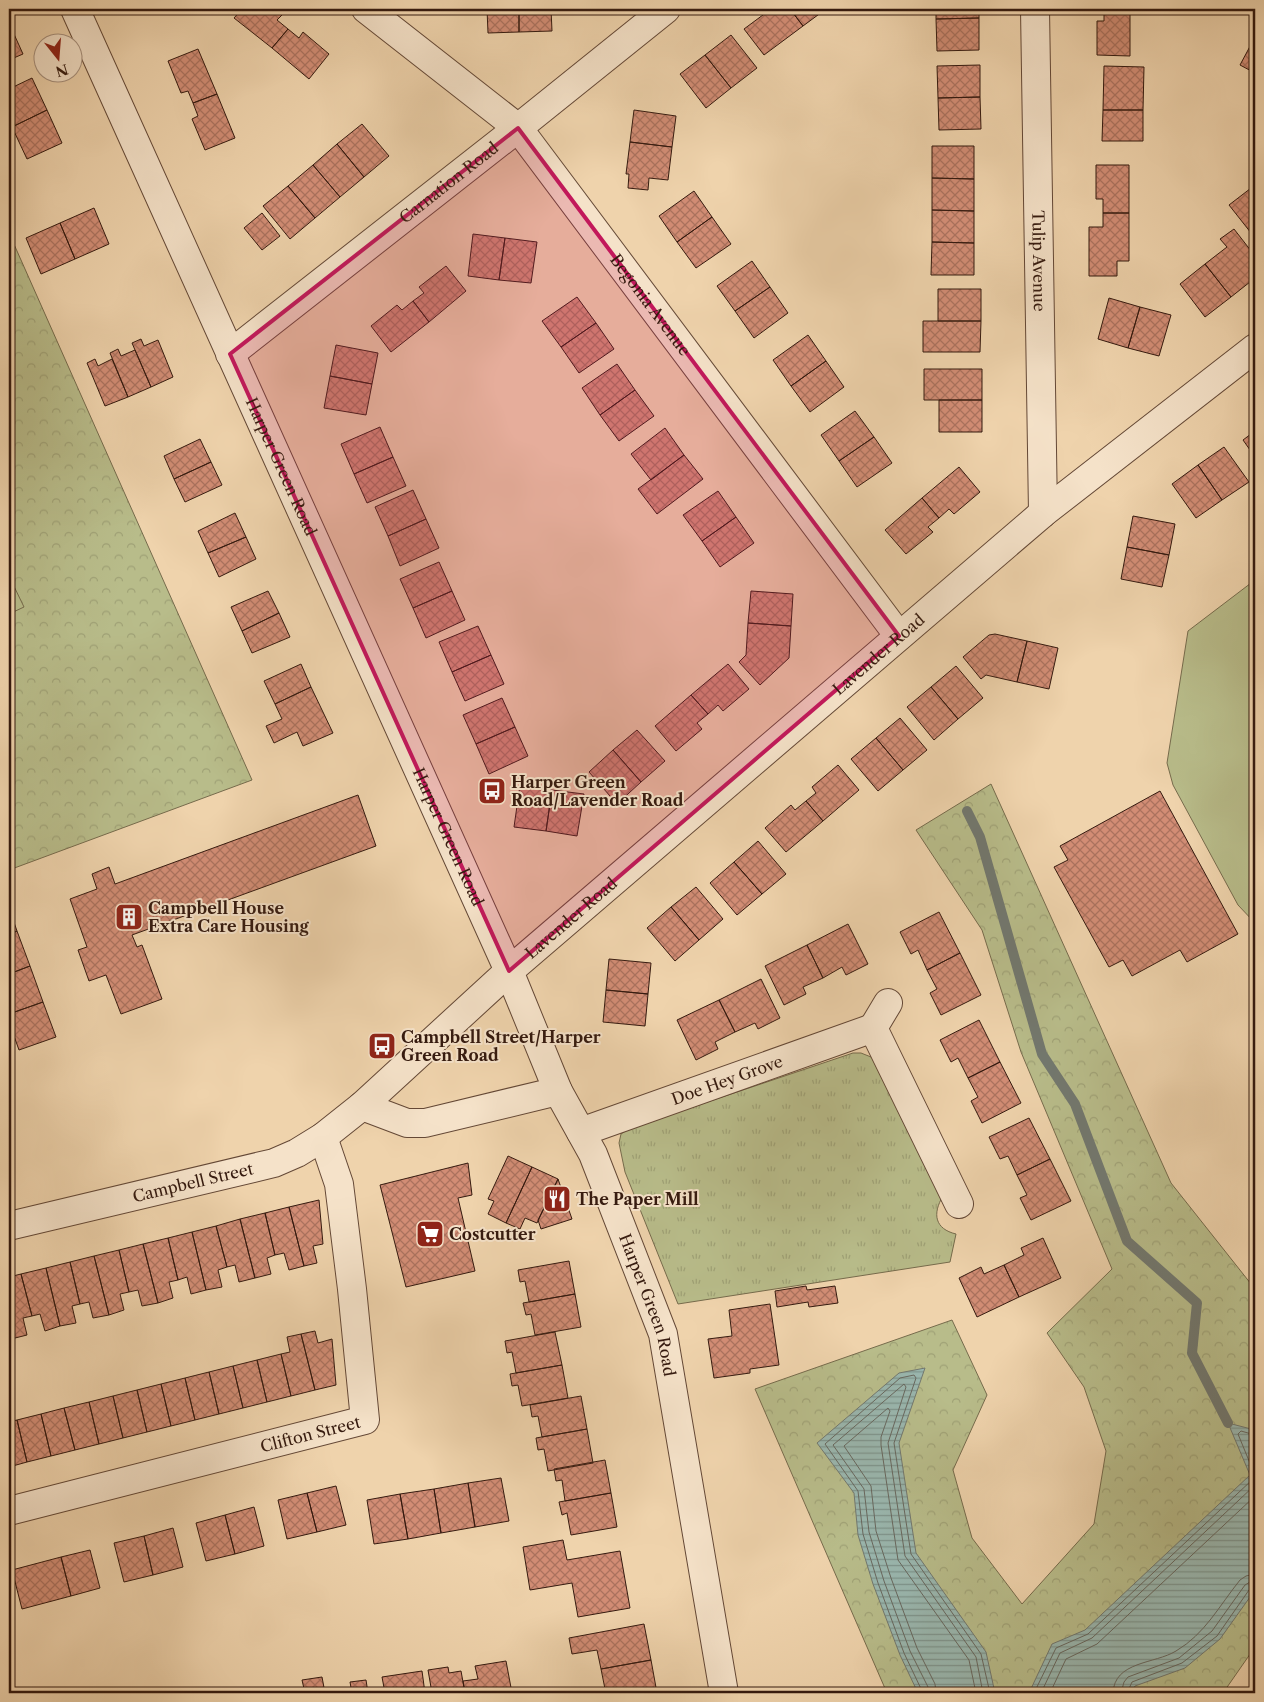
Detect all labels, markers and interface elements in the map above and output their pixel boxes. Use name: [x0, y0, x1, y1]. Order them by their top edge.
north arrow: [32, 32, 82, 82]
text: N: [53, 60, 70, 81]
street label: Carnation Road: [395, 137, 502, 227]
street label: Tulip Avenue: [1028, 210, 1050, 312]
street label: Begonia Avenue: [606, 250, 695, 360]
street label: Harper Green Road: [242, 394, 321, 539]
street label: Lavender Road: [828, 609, 929, 699]
street label: Harper Green Road: [409, 764, 488, 909]
place label: Harper Green Road/Lavender Road: [511, 772, 684, 810]
bus stop icon: Harper Green Road/Lavender Road: [477, 776, 507, 806]
street label: Lavender Road: [521, 873, 621, 963]
place label: Campbell House Extra Care Housing: [148, 898, 310, 936]
building icon: Campbell House Extra Care Housing: [114, 902, 144, 932]
place label: Campbell Street/Harper Green Road: [401, 1027, 601, 1065]
bus stop icon: Campbell Street/Harper Green Road: [367, 1031, 397, 1061]
street label: Doe Hey Grove: [669, 1051, 785, 1109]
street label: Campbell Street: [131, 1158, 256, 1206]
restaurant icon: The Paper Mill: [542, 1184, 572, 1214]
place label: The Paper Mill: [576, 1189, 699, 1209]
supermarket icon: Costcutter: [415, 1219, 445, 1249]
place label: Costcutter: [449, 1224, 536, 1244]
street label: Harper Green Road: [615, 1231, 680, 1378]
street label: Clifton Street: [258, 1412, 363, 1456]

